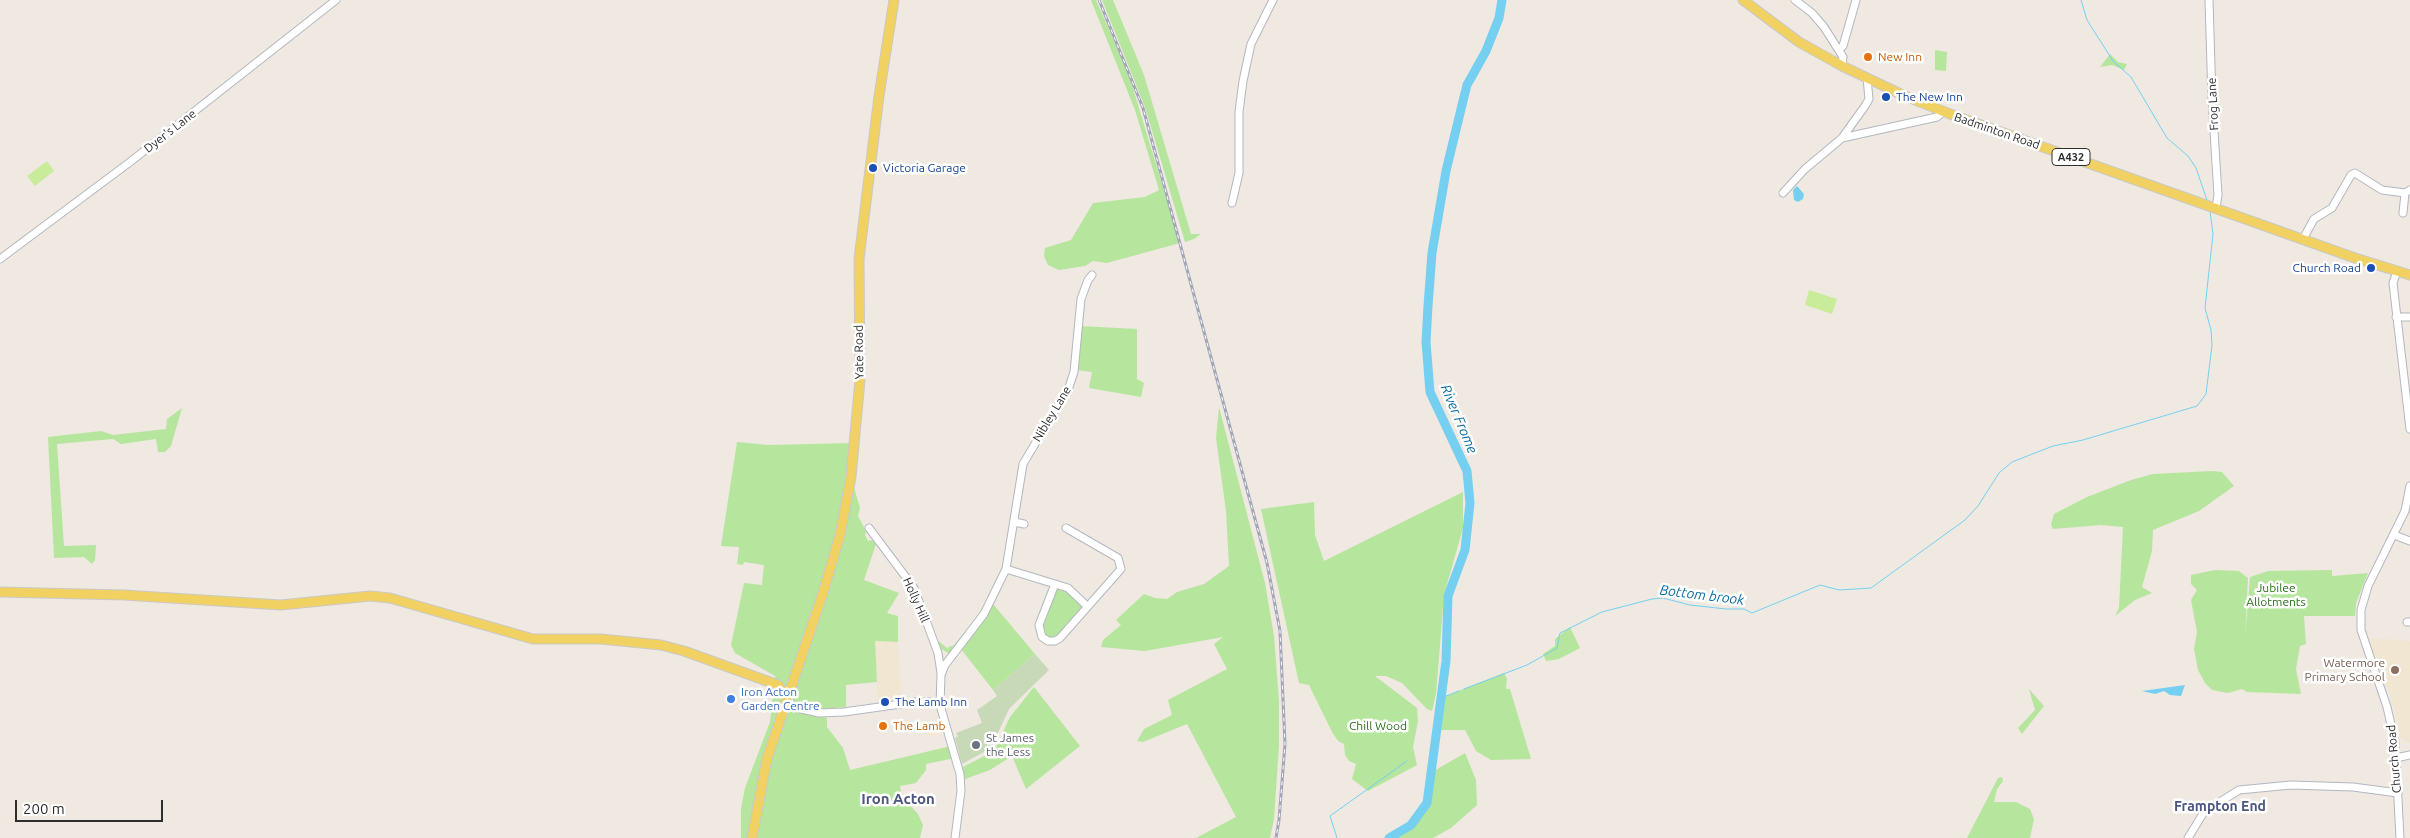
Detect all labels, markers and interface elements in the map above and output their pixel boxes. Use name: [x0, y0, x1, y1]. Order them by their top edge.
place label: New Inn: [1878, 50, 1922, 64]
marker: New Inn: [1862, 51, 1874, 63]
street label: Frog Lane: [2204, 77, 2222, 131]
place label: The New Inn: [1896, 90, 1963, 104]
marker: The New Inn: [1880, 91, 1892, 103]
street label: Dyer's Lane: [141, 106, 199, 156]
street label: Badminton Road: [1952, 110, 2042, 152]
road number: A432: [2052, 148, 2090, 166]
place label: Victoria Garage: [883, 161, 966, 175]
marker: Victoria Garage: [867, 162, 879, 174]
place label: Church Road: [2293, 261, 2361, 275]
marker: Church Road: [2365, 262, 2377, 274]
street label: Yate Road: [851, 325, 867, 379]
water label: River Frome: [1437, 382, 1481, 456]
street label: Nibley Lane: [1030, 383, 1074, 445]
street label: Holly Hill: [900, 575, 932, 625]
water label: Bottom brook: [1659, 581, 1745, 609]
park label: Jubilee Allotments: [2246, 581, 2306, 609]
place label: Watermore Primary School: [2305, 656, 2385, 684]
marker: Watermore Primary School: [2389, 664, 2401, 676]
place label: Iron Acton Garden Centre: [741, 685, 820, 713]
marker: Iron Acton Garden Centre: [725, 693, 737, 705]
place label: The Lamb Inn: [895, 695, 967, 709]
marker: The Lamb Inn: [879, 696, 891, 708]
place label: The Lamb: [893, 719, 946, 733]
park label: Chill Wood: [1349, 719, 1407, 733]
marker: The Lamb: [877, 720, 889, 732]
street label: Church Road: [2384, 724, 2404, 794]
place label: St James the Less: [986, 731, 1034, 759]
marker: St James the Less: [970, 739, 982, 751]
scale bar: [18, 790, 165, 822]
district label: Iron Acton: [861, 790, 935, 808]
district label: Frampton End: [2174, 798, 2266, 814]
text: 200 m: [23, 800, 65, 817]

